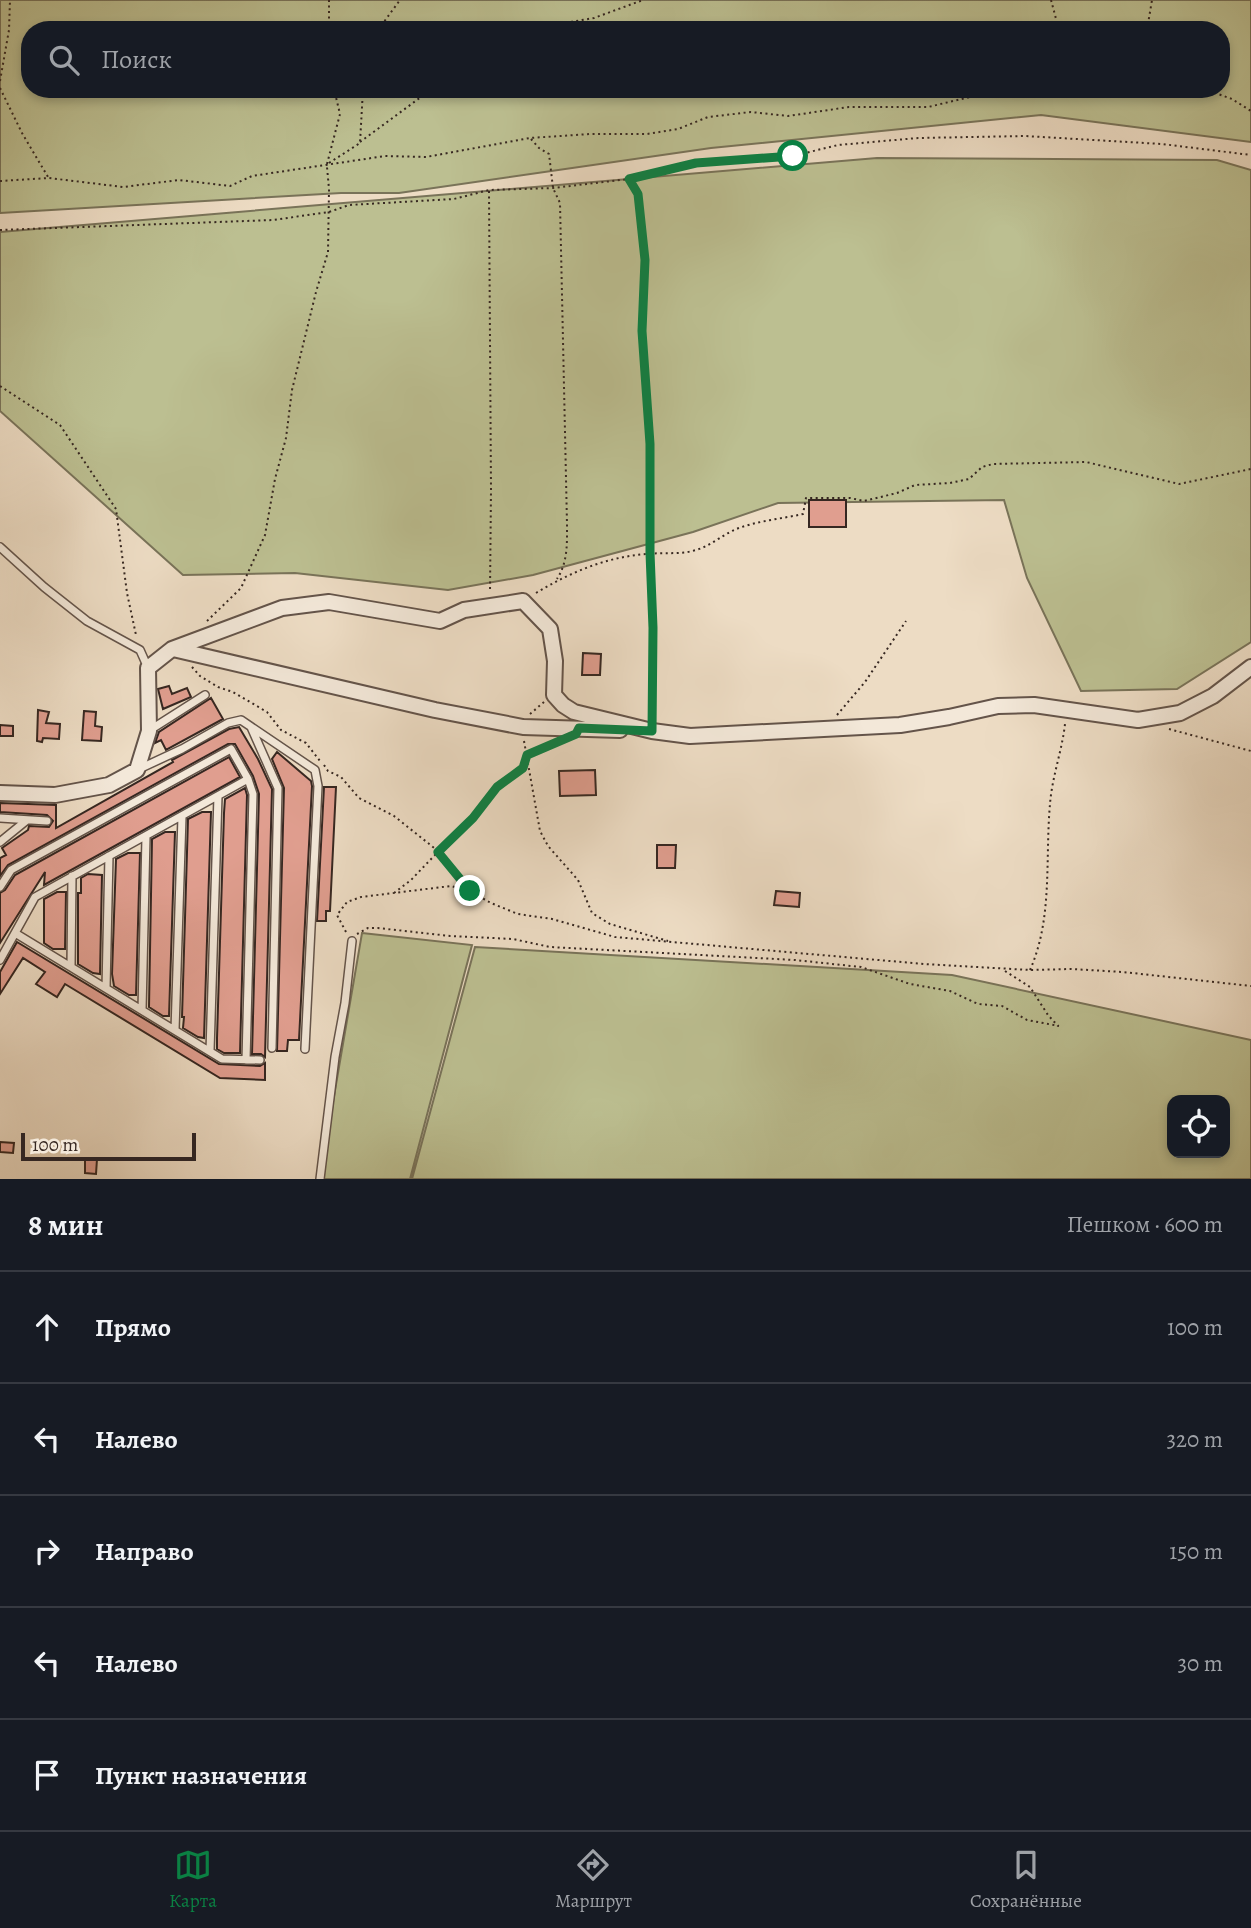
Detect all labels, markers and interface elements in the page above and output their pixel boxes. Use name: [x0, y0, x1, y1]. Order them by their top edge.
search box: [21, 21, 1230, 98]
icon: search: [45, 41, 83, 79]
text: Поиск: [101, 42, 172, 77]
route start: [777, 140, 808, 171]
route end: [454, 875, 485, 906]
map controls: [1167, 1095, 1230, 1158]
button: locate: [1167, 1095, 1230, 1158]
scale bar: [21, 1130, 196, 1162]
text: 100 m: [32, 1132, 78, 1158]
text: 8 мин: [28, 1205, 103, 1245]
text: Пешком · 600 m: [1067, 1209, 1223, 1240]
icon: ahead: [28, 1308, 66, 1346]
text: Прямо: [95, 1310, 171, 1345]
text: 100 m: [1167, 1312, 1223, 1343]
icon: left: [28, 1420, 66, 1458]
text: Налево: [95, 1422, 178, 1457]
text: 320 m: [1167, 1424, 1223, 1455]
icon: right: [28, 1532, 66, 1570]
text: Направо: [95, 1534, 194, 1569]
text: 150 m: [1169, 1536, 1223, 1567]
icon: left: [28, 1644, 66, 1682]
text: Налево: [95, 1646, 178, 1681]
text: 30 m: [1177, 1648, 1223, 1679]
icon: arrive: [28, 1756, 66, 1794]
text: Пункт назначения: [95, 1758, 307, 1793]
tab: Карта: [169, 1846, 217, 1914]
tab: Маршрут: [555, 1846, 632, 1914]
tab: Сохранённые: [970, 1846, 1082, 1914]

